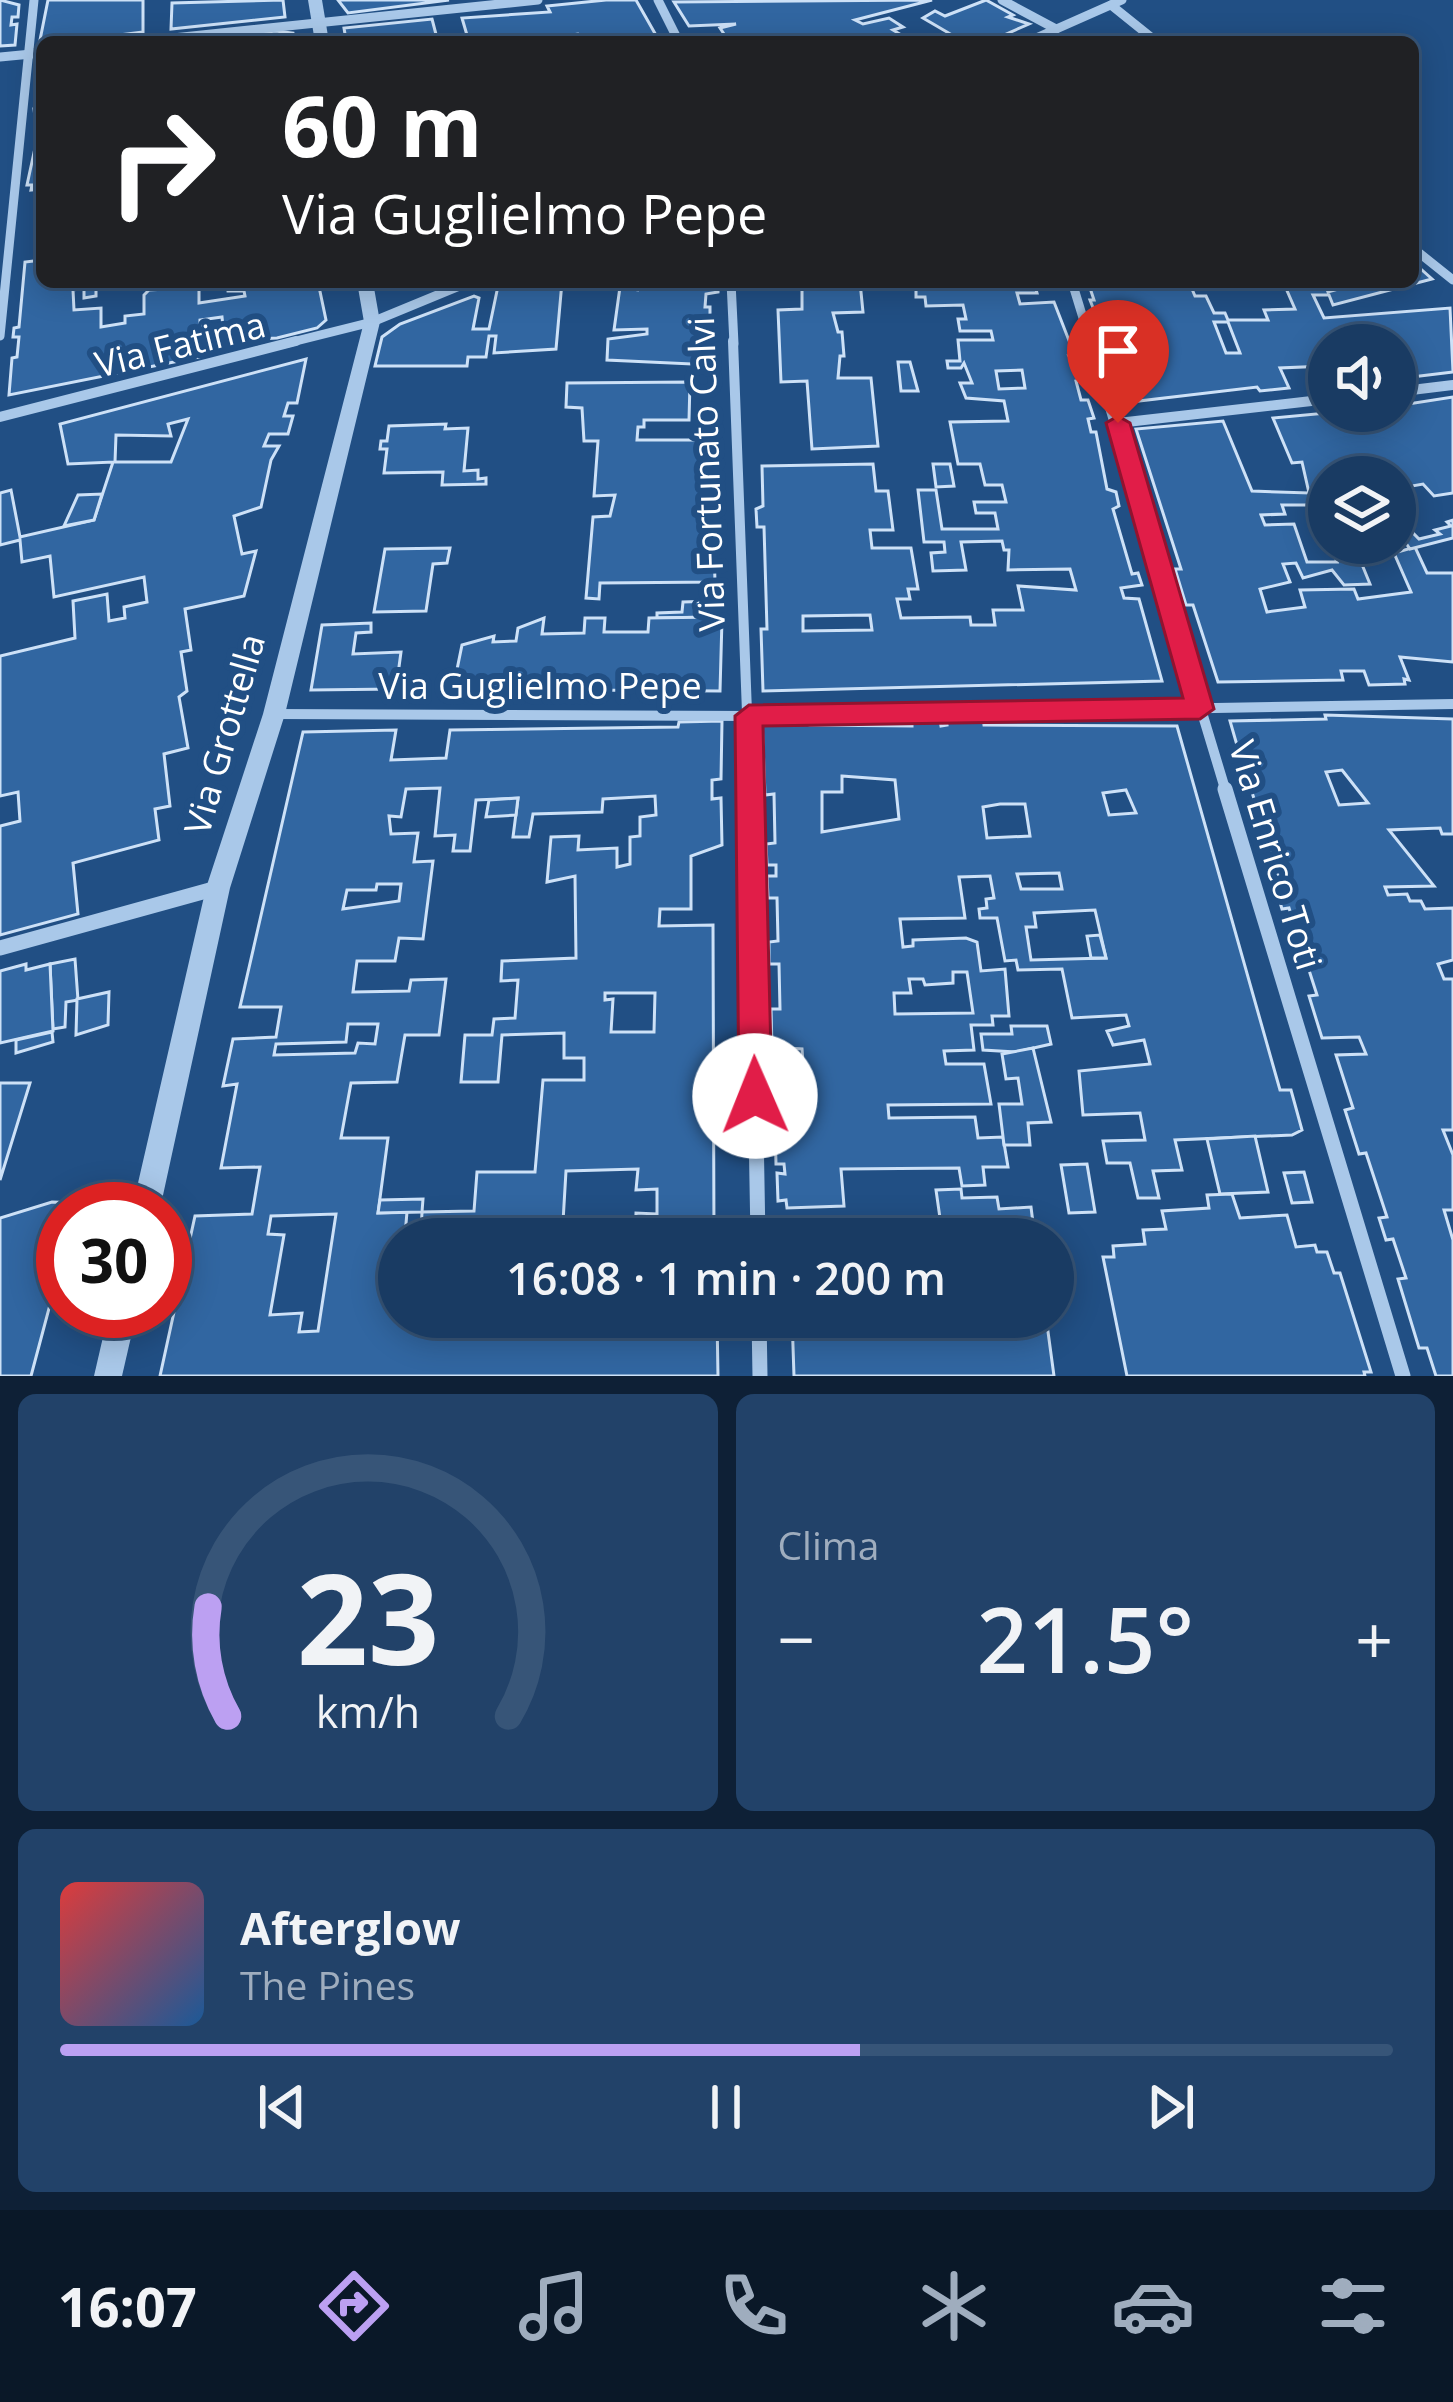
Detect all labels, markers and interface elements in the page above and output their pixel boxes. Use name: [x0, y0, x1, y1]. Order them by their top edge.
text: 60 m: [282, 67, 482, 182]
icon: right: [84, 84, 240, 240]
text: Via Guglielmo Pepe: [282, 176, 767, 250]
street label: Via Fatima: [90, 299, 270, 389]
pin: [1067, 300, 1169, 423]
street label: Via Fortunato Calvi: [676, 316, 736, 632]
icon: arrive: [1085, 318, 1151, 384]
map controls: [1308, 324, 1416, 564]
button: sound: [1308, 324, 1416, 432]
button: layers: [1308, 456, 1416, 564]
street label: Via Grottella: [172, 628, 276, 840]
street label: Via Guglielmo Pepe: [378, 661, 702, 710]
street label: Via Enrico Toti: [1218, 734, 1334, 976]
position arrow: [692, 1033, 818, 1159]
speed limit sign: 30: [36, 1182, 192, 1338]
text: 16:08 · 1 min · 200 m: [506, 1247, 946, 1308]
text: Clima: [778, 1518, 880, 1571]
text: 23: [296, 1532, 439, 1702]
text: 21.5°: [976, 1577, 1194, 1699]
text: −: [778, 1593, 815, 1683]
text: +: [1355, 1593, 1393, 1683]
text: km/h: [316, 1681, 420, 1740]
text: Afterglow: [240, 1897, 461, 1958]
text: The Pines: [240, 1958, 415, 2011]
icon: previous: [249, 2074, 315, 2140]
icon: pause: [693, 2074, 759, 2140]
icon: next: [1138, 2074, 1204, 2140]
icon: directions: [312, 2264, 396, 2348]
icon: music: [512, 2264, 596, 2348]
icon: phone: [712, 2264, 796, 2348]
icon: climate: [912, 2264, 996, 2348]
icon: car: [1111, 2264, 1195, 2348]
icon: filters: [1311, 2264, 1395, 2348]
text: 16:07: [58, 2269, 197, 2343]

